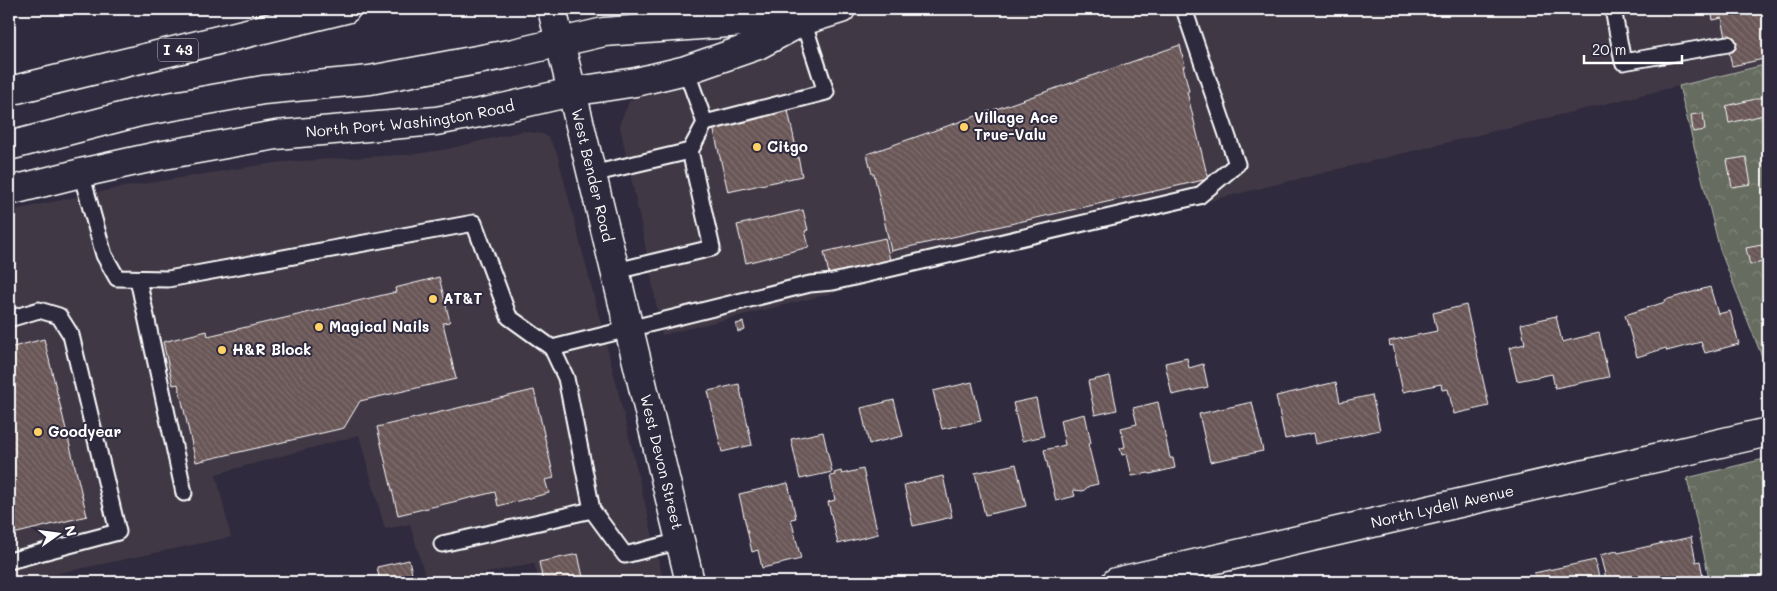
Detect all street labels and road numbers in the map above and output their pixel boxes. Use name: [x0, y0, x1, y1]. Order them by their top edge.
road number: I 43: [158, 38, 198, 62]
street label: North Port Washington Road: [305, 95, 516, 141]
street label: West Bender Road: [567, 106, 619, 244]
street label: West Devon Street: [636, 392, 688, 532]
street label: North Lydell Avenue: [1369, 480, 1516, 532]

